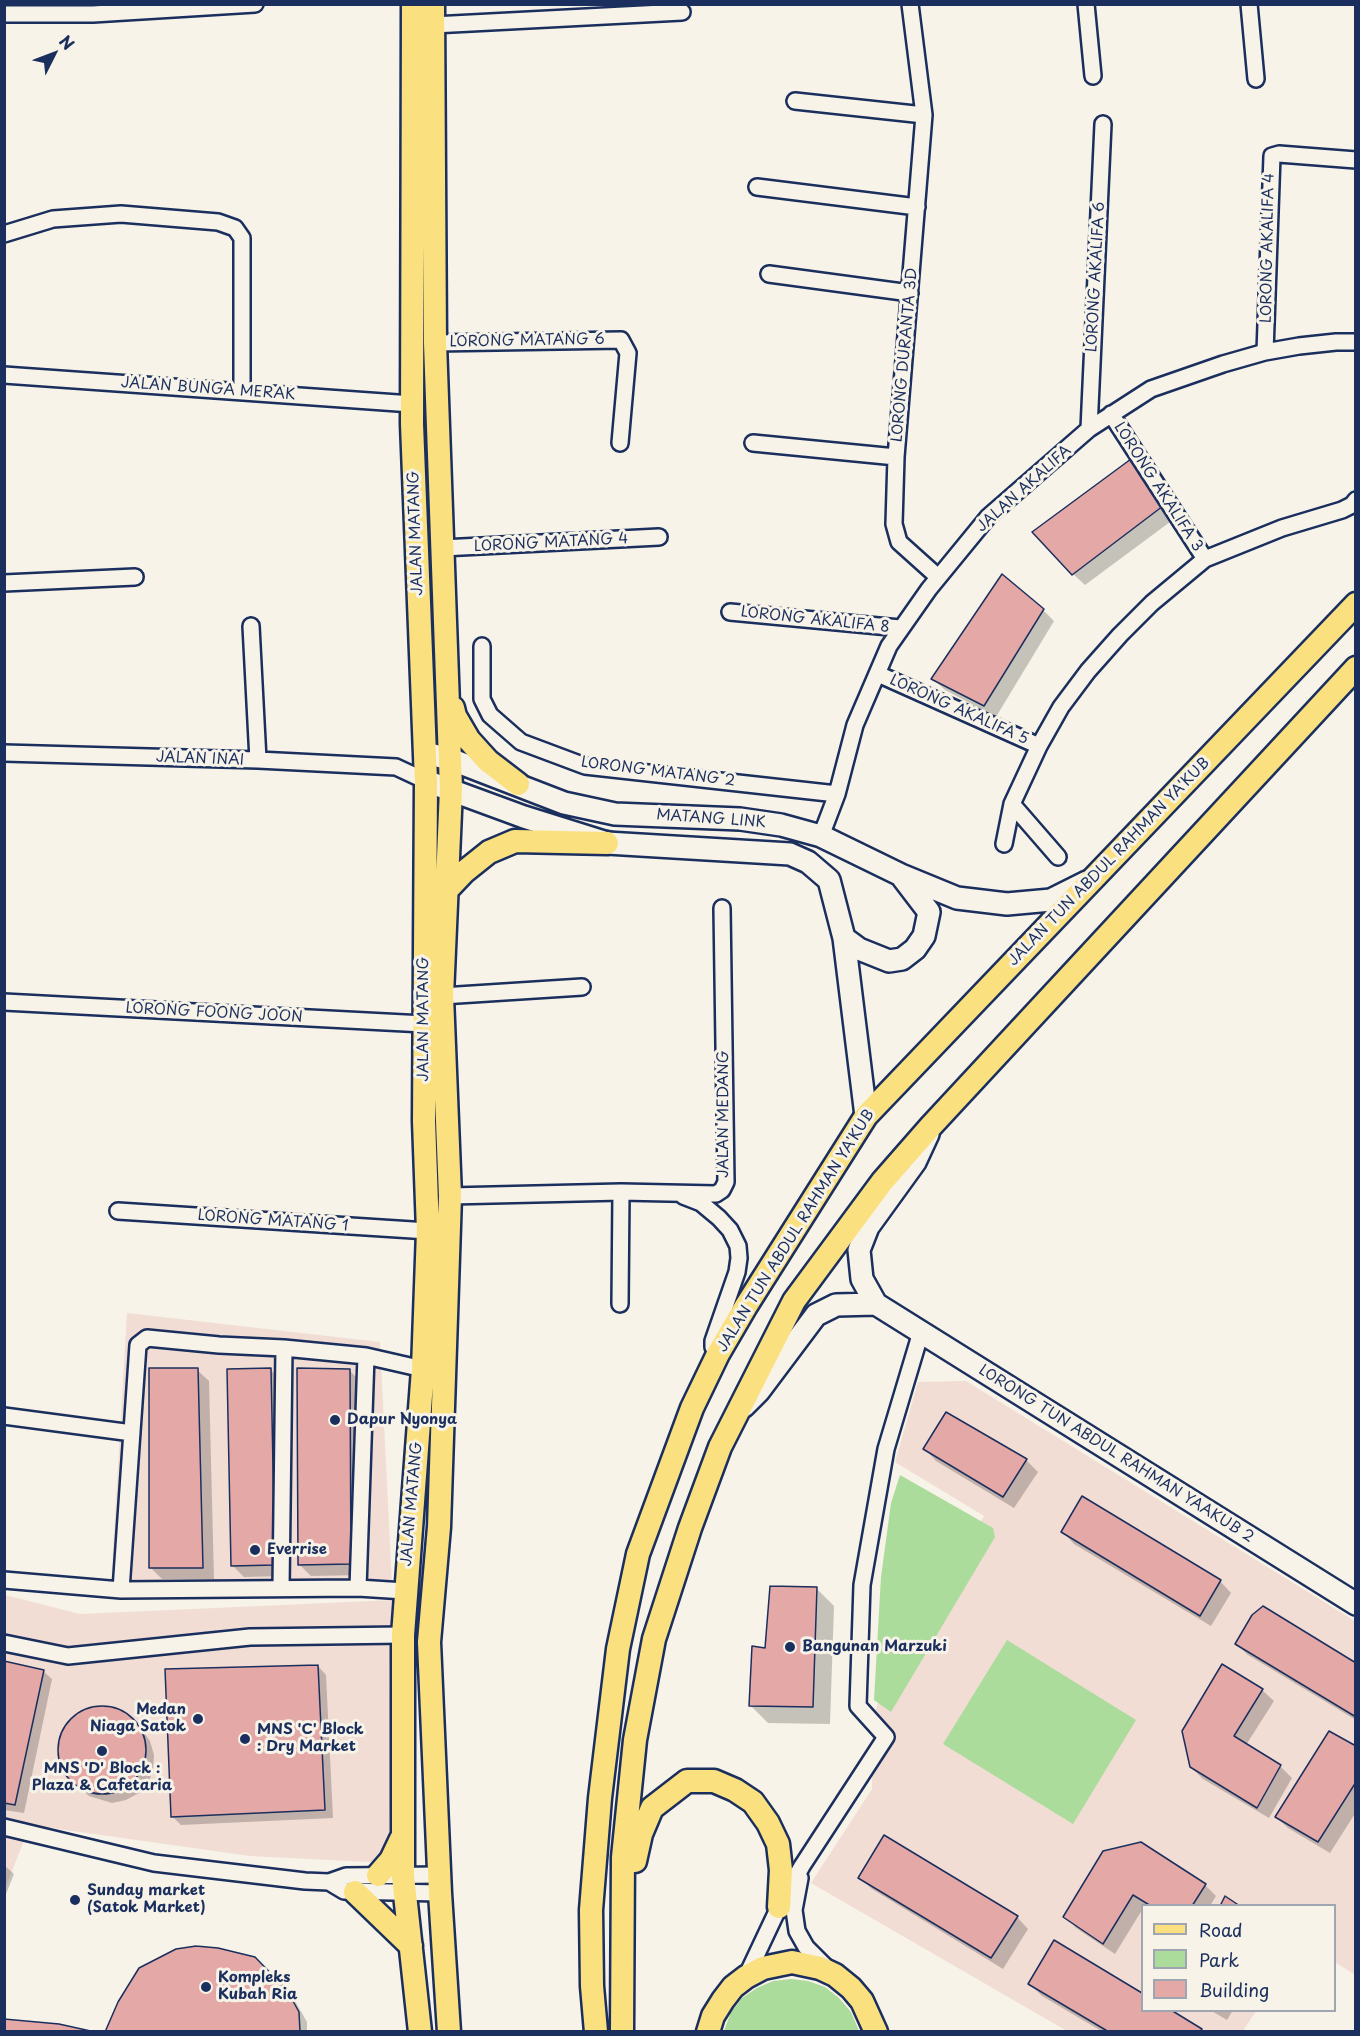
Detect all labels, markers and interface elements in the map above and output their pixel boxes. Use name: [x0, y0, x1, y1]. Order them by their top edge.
north arrow: [24, 24, 84, 84]
text: N: [54, 29, 81, 55]
street label: LORONG AKALIFA 4: [1258, 173, 1278, 323]
street label: LORONG AKALIFA 6: [1083, 201, 1109, 353]
street label: LORONG DURANTA 3D: [888, 267, 922, 443]
street label: LORONG MATANG 6: [449, 331, 605, 351]
street label: JALAN BUNGA MERAK: [120, 374, 296, 404]
street label: LORONG AKALIFA 3: [1110, 419, 1206, 555]
street label: JALAN AKALIFA: [973, 442, 1075, 536]
street label: JALAN MATANG: [405, 470, 427, 596]
street label: LORONG MATANG 4: [473, 530, 629, 556]
street label: LORONG AKALIFA 8: [740, 603, 890, 637]
street label: LORONG AKALIFA 5: [887, 671, 1031, 749]
street label: JALAN INAI: [156, 748, 244, 770]
street label: LORONG MATANG 2: [580, 754, 736, 790]
street label: JALAN TUN ABDUL RAHMAN YA'KUB: [1004, 754, 1214, 970]
street label: MATANG LINK: [656, 806, 766, 832]
street label: JALAN MATANG: [415, 956, 433, 1082]
street label: LORONG FOONG JOON: [125, 999, 303, 1027]
street label: JALAN MEDANG: [715, 1050, 733, 1178]
street label: JALAN TUN ABDUL RAHMAN YA'KUB: [714, 1106, 878, 1356]
street label: LORONG MATANG 1: [197, 1207, 349, 1235]
street label: LORONG TUN ABDUL RAHMAN YAAKUB 2: [975, 1361, 1257, 1547]
place label: Dapur Nyonya: [347, 1411, 457, 1429]
marker: Dapur Nyonya: [328, 1413, 342, 1427]
street label: JALAN MATANG: [398, 1441, 426, 1567]
place label: Everrise: [267, 1541, 327, 1559]
marker: Everrise: [248, 1543, 262, 1557]
place label: Bangunan Marzuki: [802, 1638, 947, 1656]
marker: Bangunan Marzuki: [783, 1640, 797, 1654]
place label: Medan Niaga Satok: [90, 1701, 186, 1736]
marker: Medan Niaga Satok: [191, 1712, 205, 1726]
place label: MNS 'C' Block : Dry Market: [257, 1721, 364, 1756]
marker: MNS 'C' Block : Dry Market: [238, 1732, 252, 1746]
marker: MNS 'D' Block : Plaza & Cafetaria: [95, 1744, 109, 1758]
place label: MNS 'D' Block : Plaza & Cafetaria: [32, 1760, 172, 1795]
place label: Sunday market (Satok Market): [87, 1882, 206, 1917]
marker: Sunday market (Satok Market): [68, 1893, 82, 1907]
legend: [1141, 1904, 1336, 2012]
text: Road: [1199, 1916, 1243, 1943]
text: Park: [1199, 1946, 1239, 1973]
place label: Kompleks Kubah Ria: [218, 1969, 297, 2004]
text: Building: [1199, 1976, 1269, 2003]
marker: Kompleks Kubah Ria: [199, 1980, 213, 1994]

